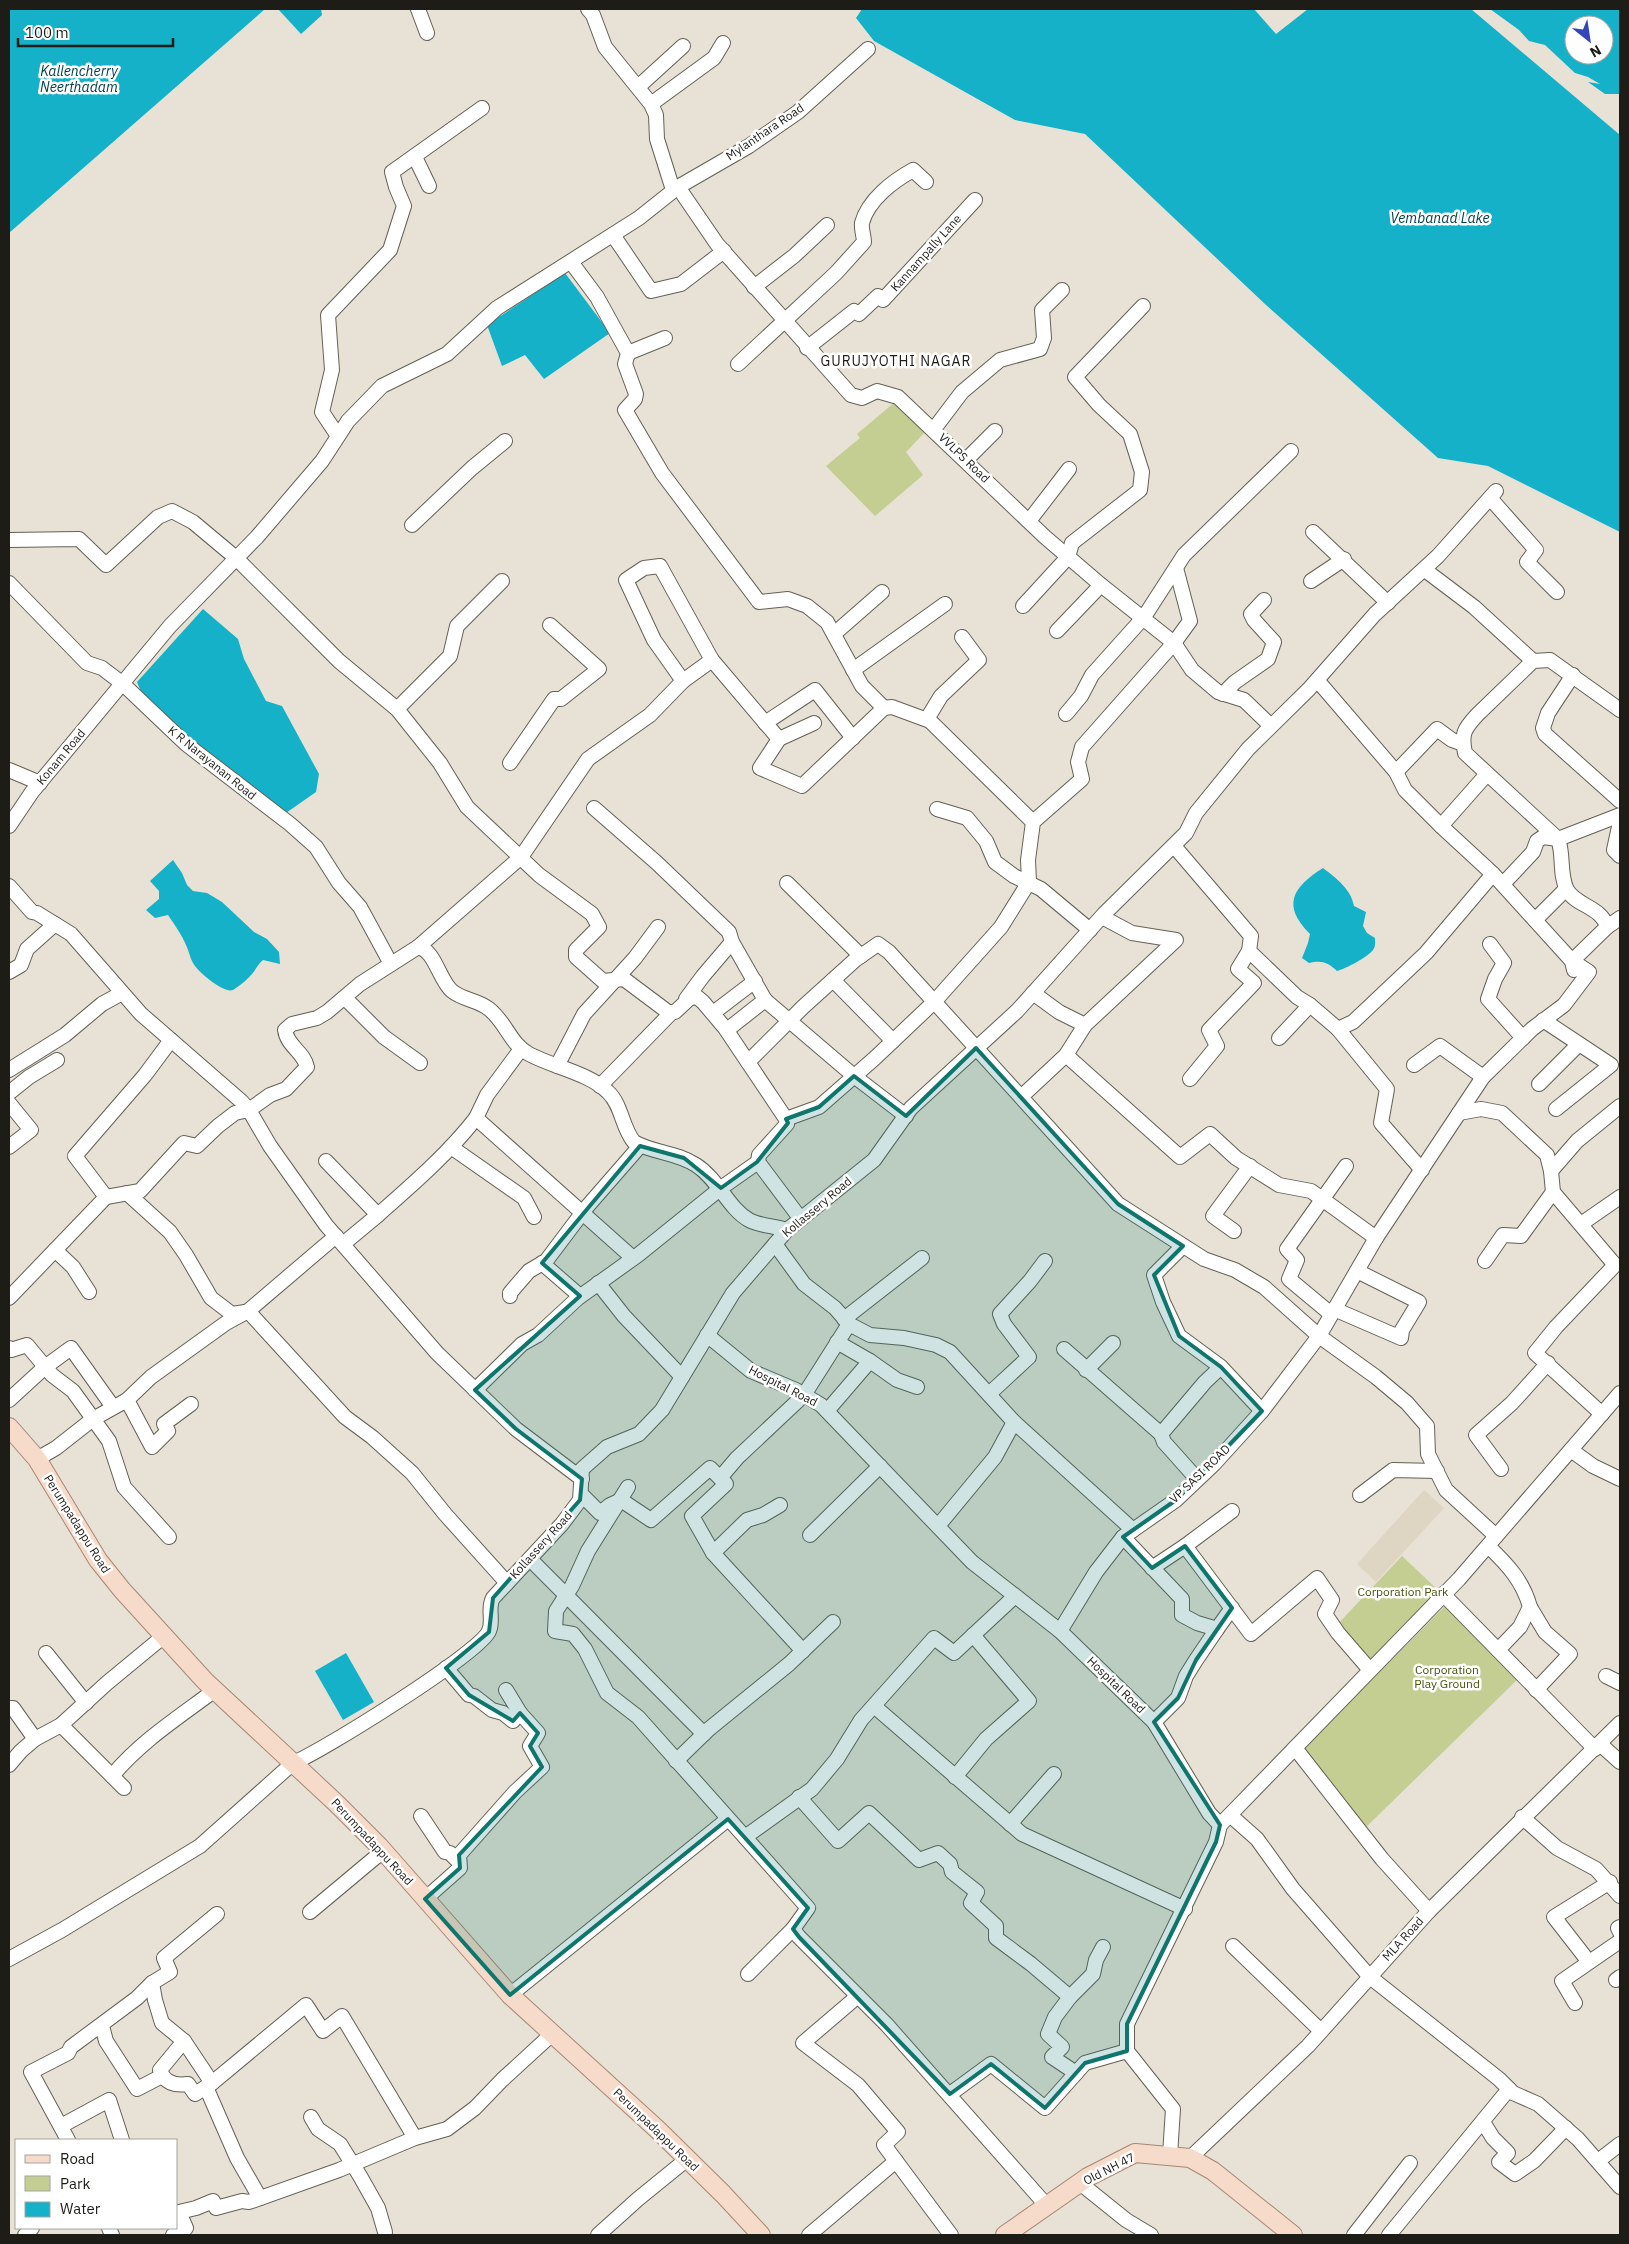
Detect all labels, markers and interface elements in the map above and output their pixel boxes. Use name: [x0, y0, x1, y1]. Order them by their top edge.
scale bar: [18, 15, 172, 47]
north arrow: [1564, 15, 1614, 65]
text: 100 m: [25, 23, 69, 42]
text: N: [1587, 41, 1604, 62]
water label: Kallencherry Neerthadam: [40, 62, 119, 96]
street label: Mylanthara Road: [723, 100, 807, 163]
water label: Vembanad Lake: [1390, 209, 1490, 227]
street label: Kannampally Lane: [887, 211, 964, 294]
district label: GURUJYOTHI NAGAR: [820, 352, 972, 370]
street label: VVLPS Road: [936, 430, 993, 486]
street label: K R Narayanan Road: [165, 722, 259, 803]
street label: Konam Road: [33, 726, 88, 788]
street label: Kollassery Road: [779, 1173, 854, 1240]
street label: Hospital Road: [746, 1362, 820, 1409]
street label: VP SASI ROAD: [1166, 1441, 1233, 1506]
street label: Perumpadappu Road: [41, 1472, 114, 1576]
street label: Kollassery Road: [506, 1508, 575, 1582]
park label: Corporation Park: [1358, 1584, 1449, 1599]
street label: Hospital Road: [1084, 1653, 1149, 1716]
park label: Corporation Play Ground: [1414, 1662, 1480, 1691]
street label: Perumpadappu Road: [328, 1795, 416, 1888]
street label: MLA Road: [1379, 1914, 1426, 1964]
street label: Perumpadappu Road: [610, 2085, 702, 2174]
legend: [15, 2139, 178, 2229]
text: Road: [60, 2149, 95, 2168]
street label: Old NH 47: [1081, 2149, 1137, 2188]
text: Park: [60, 2174, 90, 2193]
text: Water: [60, 2199, 101, 2218]

